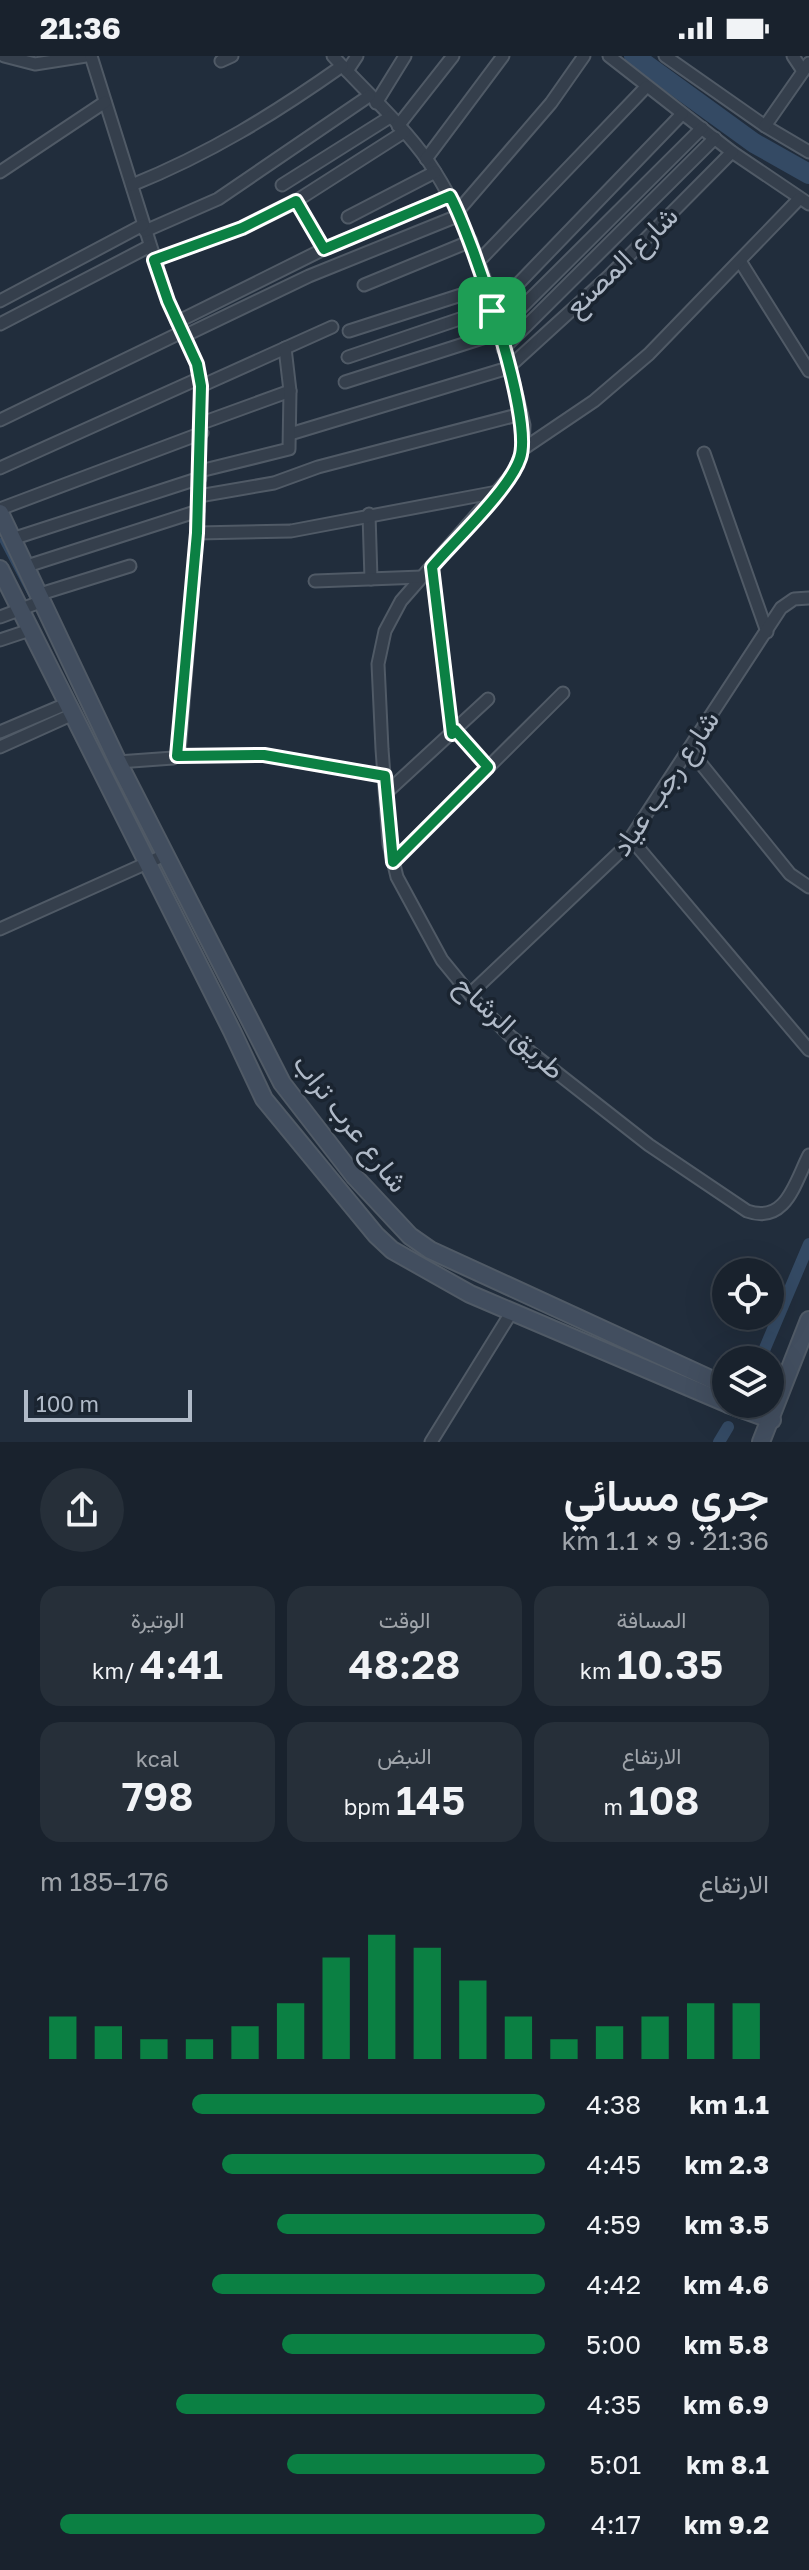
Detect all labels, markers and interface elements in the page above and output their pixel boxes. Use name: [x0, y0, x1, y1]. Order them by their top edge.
text: 21:36: [40, 10, 121, 46]
street label: شارع المصنع: [557, 199, 687, 325]
pin: [458, 277, 526, 345]
icon: arrive: [470, 289, 514, 333]
street label: شارع رجب عياد: [604, 704, 728, 863]
street label: طريق الرشاح: [447, 968, 572, 1088]
street label: شارع عرب تراب: [285, 1047, 416, 1200]
map controls: [712, 1258, 784, 1418]
button: locate: [712, 1258, 784, 1330]
button: layers: [712, 1346, 784, 1418]
scale bar: [24, 1386, 192, 1422]
text: 100 m: [36, 1390, 99, 1417]
button: share: [40, 1468, 124, 1552]
text: جري مسائي: [564, 1468, 769, 1521]
text: 21:36 · 9 × 1.1 km: [561, 1525, 769, 1556]
text: الوتيرة: [131, 1606, 184, 1633]
text: الوقت: [379, 1606, 430, 1633]
text: المسافة: [617, 1606, 686, 1633]
text: 4:41: [140, 1640, 223, 1688]
text: 48:28: [349, 1640, 460, 1688]
text: 10.35: [617, 1640, 723, 1688]
text: /km: [92, 1657, 140, 1684]
text: km: [580, 1657, 617, 1684]
text: النبض: [377, 1742, 432, 1769]
text: الارتفاع: [622, 1742, 681, 1769]
text: kcal: [136, 1745, 179, 1772]
text: 798: [122, 1772, 193, 1820]
text: 145: [396, 1776, 465, 1824]
text: 108: [629, 1776, 699, 1824]
text: bpm: [344, 1793, 396, 1820]
text: m: [604, 1793, 629, 1820]
text: 176–185 m: [40, 1866, 169, 1897]
text: الارتفاع: [698, 1868, 769, 1899]
text: 4:38: [586, 2089, 641, 2120]
text: 1.1 km: [690, 2089, 769, 2120]
text: 4:45: [586, 2149, 641, 2180]
text: 2.3 km: [685, 2149, 769, 2180]
text: 4:59: [587, 2209, 641, 2240]
text: 3.5 km: [685, 2209, 769, 2240]
text: 4:42: [586, 2269, 641, 2300]
text: 4.6 km: [684, 2269, 769, 2300]
text: 5:00: [586, 2329, 641, 2360]
text: 5.8 km: [684, 2329, 769, 2360]
text: 4:35: [587, 2389, 641, 2420]
text: 6.9 km: [683, 2389, 769, 2420]
text: 5:01: [589, 2449, 641, 2480]
text: 8.1 km: [686, 2449, 769, 2480]
text: 4:17: [591, 2509, 641, 2540]
text: 9.2 km: [684, 2509, 769, 2540]

